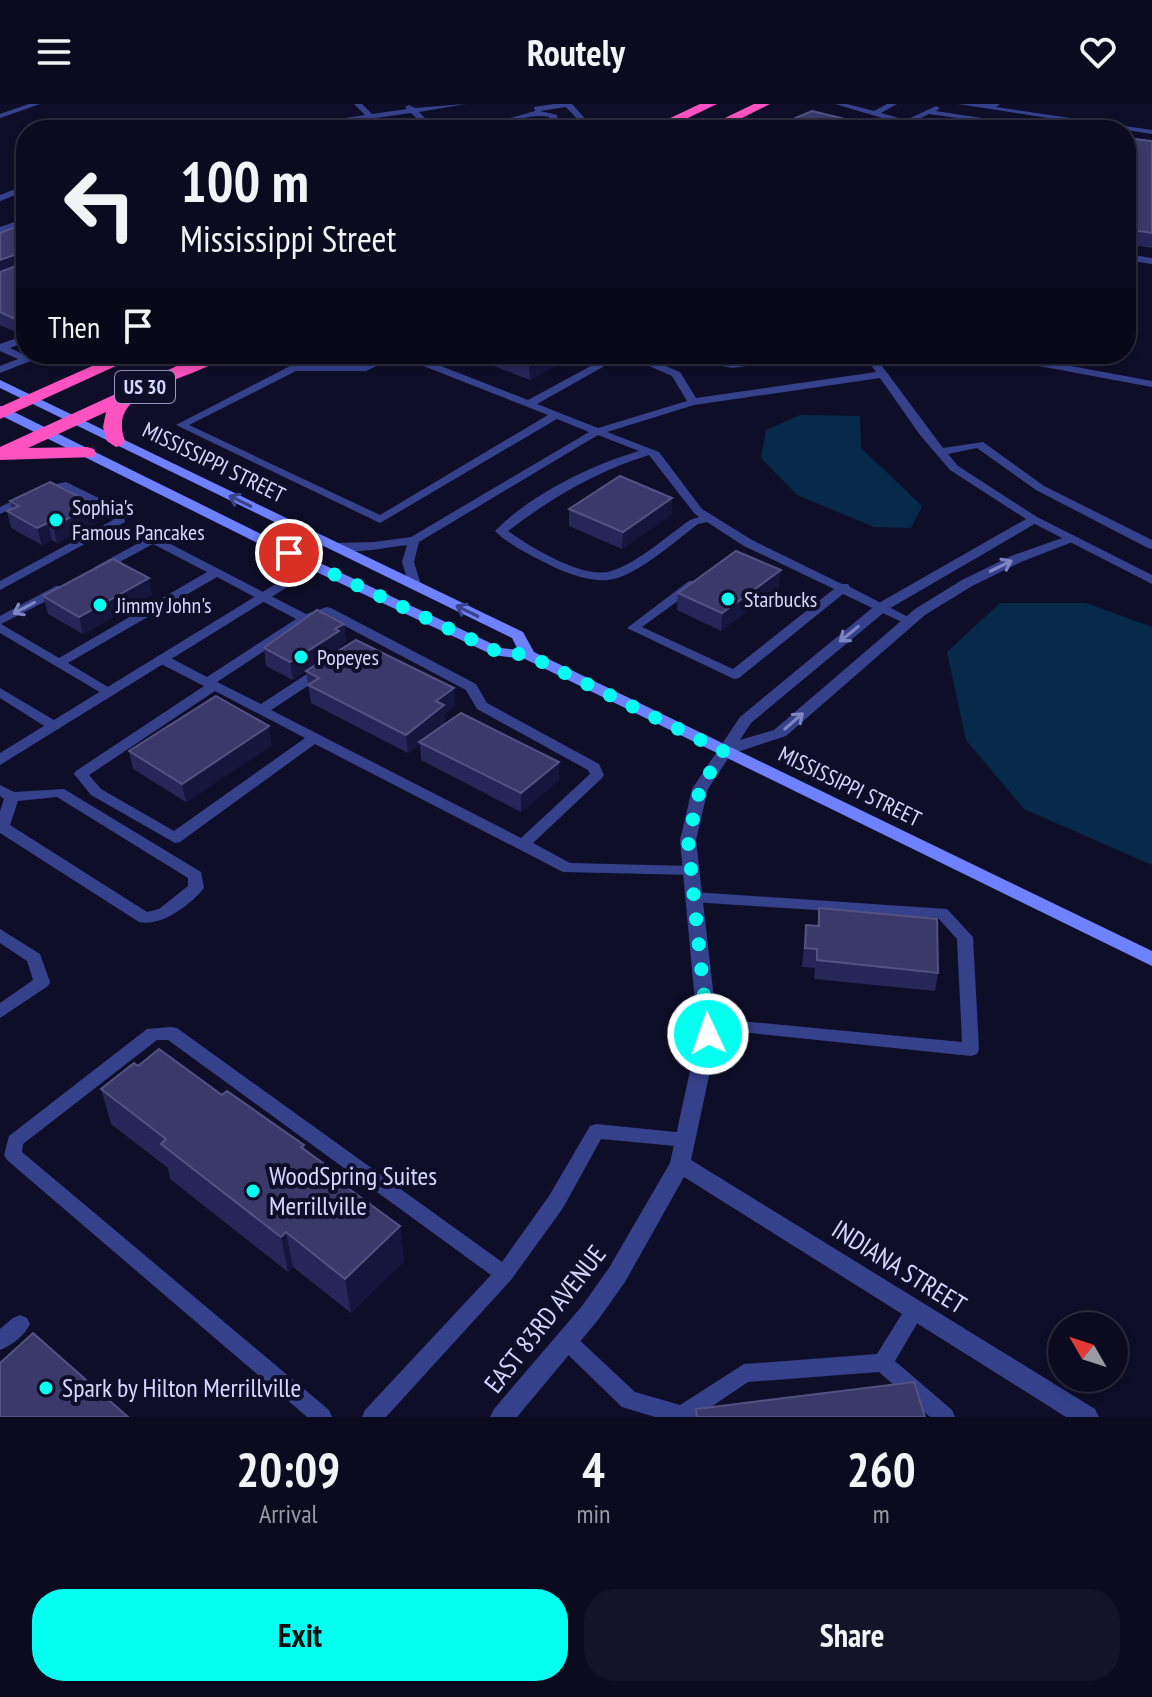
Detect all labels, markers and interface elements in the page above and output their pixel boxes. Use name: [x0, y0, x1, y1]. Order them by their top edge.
text: Routely: [527, 29, 625, 76]
icon: menu: [32, 30, 76, 74]
icon: heart: [1076, 30, 1120, 74]
text: 100 m: [180, 145, 309, 217]
icon: left: [48, 152, 152, 256]
text: Mississippi Street: [180, 215, 396, 262]
icon: arrive: [116, 304, 160, 348]
text: Then: [48, 307, 100, 346]
road number: US 30: [115, 371, 175, 403]
street label: MISSISSIPPI STREET: [138, 415, 290, 509]
one-way arrow: [228, 492, 252, 508]
place label: Sophia's Famous Pancakes: [72, 493, 205, 546]
marker: Sophia's Famous Pancakes: [47, 511, 65, 529]
pin: [255, 519, 323, 587]
icon: arrive: [267, 531, 311, 575]
one-way arrow: [989, 558, 1013, 573]
place label: Starbucks: [744, 585, 817, 613]
marker: Starbucks: [719, 590, 737, 608]
place label: Jimmy John's: [115, 591, 211, 619]
marker: Jimmy John's: [91, 596, 109, 614]
one-way arrow: [13, 600, 36, 616]
one-way arrow: [456, 603, 480, 618]
one-way arrow: [839, 625, 860, 643]
place label: Popeyes: [317, 643, 379, 671]
marker: Popeyes: [292, 648, 310, 666]
one-way arrow: [783, 712, 803, 730]
street label: MISSISSIPPI STREET: [774, 739, 926, 833]
position arrow: [666, 992, 750, 1076]
place label: WoodSpring Suites Merrillville: [269, 1159, 437, 1222]
marker: WoodSpring Suites Merrillville: [244, 1182, 262, 1200]
street label: INDIANA STREET: [826, 1212, 973, 1321]
street label: EAST 83RD AVENUE: [477, 1238, 613, 1399]
north arrow: [1048, 1312, 1128, 1392]
map controls: [1048, 1312, 1128, 1392]
place label: Spark by Hilton Merrillville: [62, 1371, 301, 1404]
marker: Spark by Hilton Merrillville: [37, 1379, 55, 1397]
text: 20:09: [236, 1438, 340, 1500]
text: 4: [582, 1438, 605, 1500]
text: 260: [847, 1438, 916, 1500]
text: Arrival: [259, 1497, 318, 1530]
text: min: [576, 1497, 610, 1530]
text: m: [873, 1497, 890, 1530]
button: Exit: [32, 1589, 568, 1681]
button: Share: [584, 1589, 1120, 1681]

